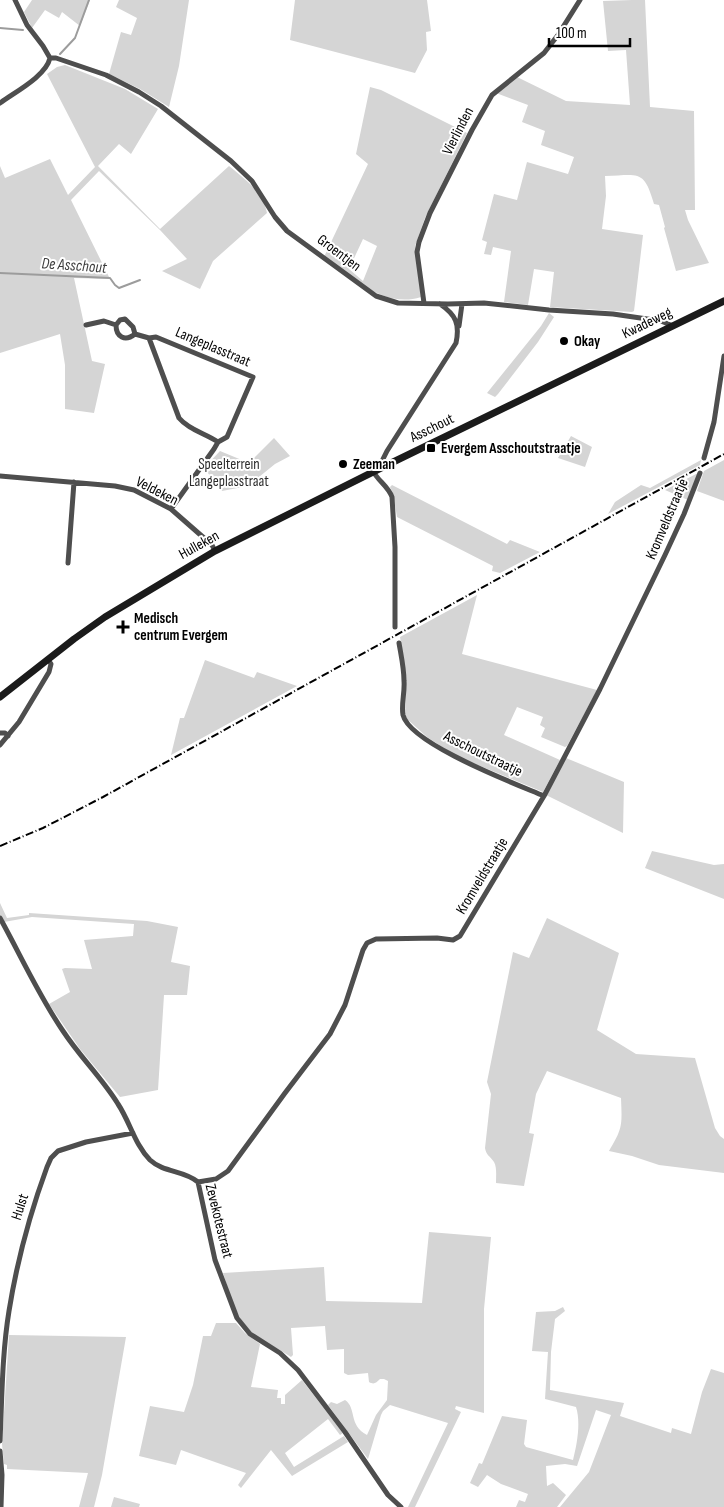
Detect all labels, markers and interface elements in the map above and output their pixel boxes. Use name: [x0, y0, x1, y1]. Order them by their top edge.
scale bar: [549, 15, 630, 47]
text: 100 m: [556, 24, 587, 43]
street label: Vierlinden: [438, 104, 478, 158]
street label: Groentjen: [313, 230, 365, 276]
water label: De Asschout: [41, 254, 108, 278]
street label: Kwadeweg: [619, 303, 675, 343]
street label: Langeplasstraat: [173, 323, 254, 372]
place label: Okay: [574, 332, 601, 351]
marker: Okay: [558, 335, 570, 347]
street label: Asschout: [406, 409, 457, 447]
place label: Evergem Asschoutstraatje: [441, 439, 581, 458]
marker: Evergem Asschoutstraatje: [425, 442, 437, 454]
park label: Speelterrein Langeplasstraat: [189, 455, 269, 491]
place label: Zeeman: [353, 455, 395, 474]
marker: Zeeman: [337, 458, 349, 470]
street label: Veldeken: [132, 472, 182, 510]
street label: Kromveldstraatje: [641, 476, 693, 562]
street label: Hulleken: [175, 526, 223, 564]
place label: Medisch centrum Evergem: [134, 609, 228, 645]
marker: Medisch centrum Evergem: [116, 620, 130, 634]
street label: Asschoutstraatje: [440, 726, 526, 781]
street label: Kromveldstraatje: [452, 834, 512, 918]
street label: Zevekotestraat: [201, 1182, 238, 1261]
street label: Hulst: [7, 1191, 33, 1223]

